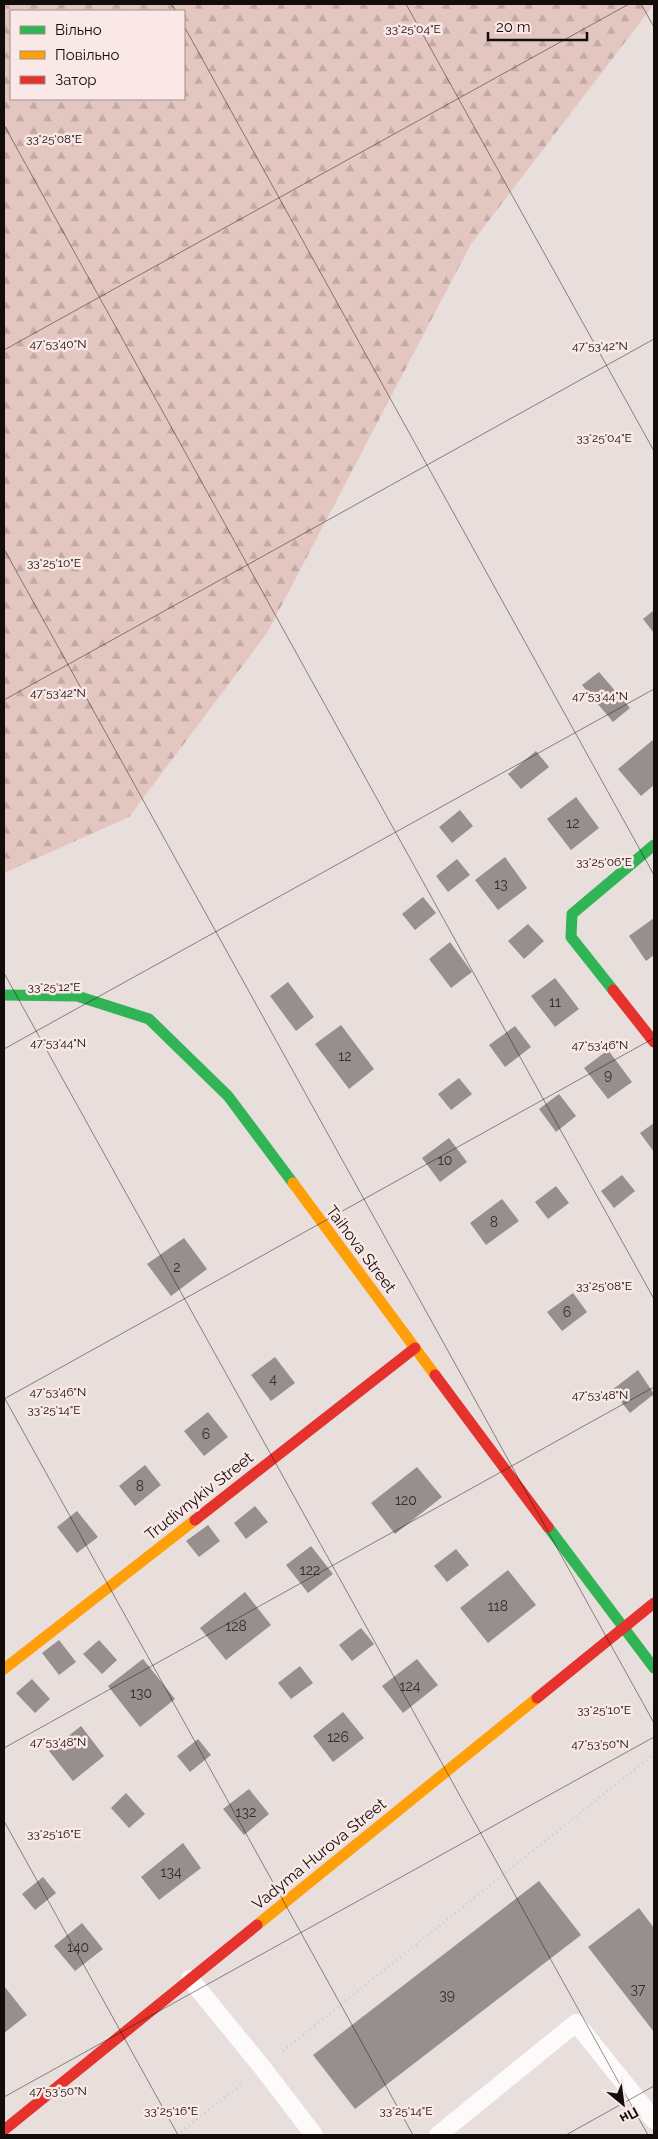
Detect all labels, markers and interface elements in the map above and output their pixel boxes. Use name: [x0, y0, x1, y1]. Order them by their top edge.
legend: [10, 10, 185, 100]
scale bar: [488, 10, 587, 42]
text: 20 m: [496, 18, 531, 36]
text: Вільно: [55, 21, 102, 39]
text: 33°25'04"E: [385, 22, 441, 36]
text: Повільно: [55, 46, 120, 64]
text: Затор: [55, 71, 97, 89]
text: 33°25'08"E: [26, 132, 82, 146]
text: 47°53'40"N: [30, 337, 86, 351]
text: 47°53'42"N: [572, 339, 628, 353]
text: 33°25'04"E: [576, 431, 632, 445]
text: 33°25'10"E: [27, 556, 81, 570]
text: 47°53'42"N: [30, 686, 86, 700]
text: 47°53'44"N: [572, 689, 628, 703]
house number: 12: [566, 815, 580, 831]
text: 33°25'06"E: [576, 855, 632, 869]
house number: 13: [494, 876, 508, 892]
text: 33°25'12"E: [27, 980, 81, 994]
house number: 11: [549, 994, 561, 1010]
text: 47°53'44"N: [30, 1036, 86, 1050]
text: 47°53'46"N: [572, 1038, 628, 1052]
house number: 12: [338, 1048, 352, 1064]
house number: 9: [604, 1067, 612, 1083]
house number: 10: [438, 1152, 452, 1168]
street label: Taihova Street: [322, 1202, 400, 1297]
house number: 8: [490, 1214, 498, 1230]
house number: 2: [173, 1259, 181, 1275]
text: 33°25'08"E: [576, 1279, 632, 1293]
house number: 6: [563, 1304, 571, 1320]
house number: 4: [269, 1371, 277, 1387]
text: 47°53'46"N: [30, 1385, 86, 1399]
text: 47°53'48"N: [572, 1388, 628, 1402]
text: 33°25'14"E: [27, 1403, 81, 1417]
house number: 6: [202, 1426, 210, 1442]
street label: Trudivnykiv Street: [141, 1448, 257, 1544]
house number: 8: [136, 1478, 144, 1494]
house number: 120: [395, 1492, 417, 1508]
house number: 122: [300, 1562, 320, 1578]
house number: 118: [488, 1598, 508, 1614]
house number: 128: [225, 1618, 247, 1634]
house number: 124: [400, 1678, 421, 1694]
house number: 130: [130, 1685, 152, 1701]
text: 33°25'10"E: [577, 1703, 631, 1717]
house number: 126: [327, 1729, 349, 1745]
text: 47°53'48"N: [30, 1735, 86, 1749]
text: 47°53'50"N: [571, 1737, 629, 1751]
street label: Vadyma Hurova Street: [248, 1794, 390, 1914]
house number: 132: [236, 1804, 256, 1820]
text: 33°25'16"E: [27, 1827, 81, 1841]
house number: 134: [160, 1864, 182, 1880]
house number: 140: [67, 1939, 89, 1955]
house number: 37: [631, 1981, 646, 1997]
house number: 39: [439, 1987, 455, 2003]
north arrow: [598, 2079, 648, 2129]
text: 47°53'50"N: [29, 2084, 87, 2098]
text: 33°25'16"E: [144, 2104, 198, 2118]
text: 33°25'14"E: [379, 2104, 433, 2118]
text: Пн: [617, 2104, 641, 2127]

